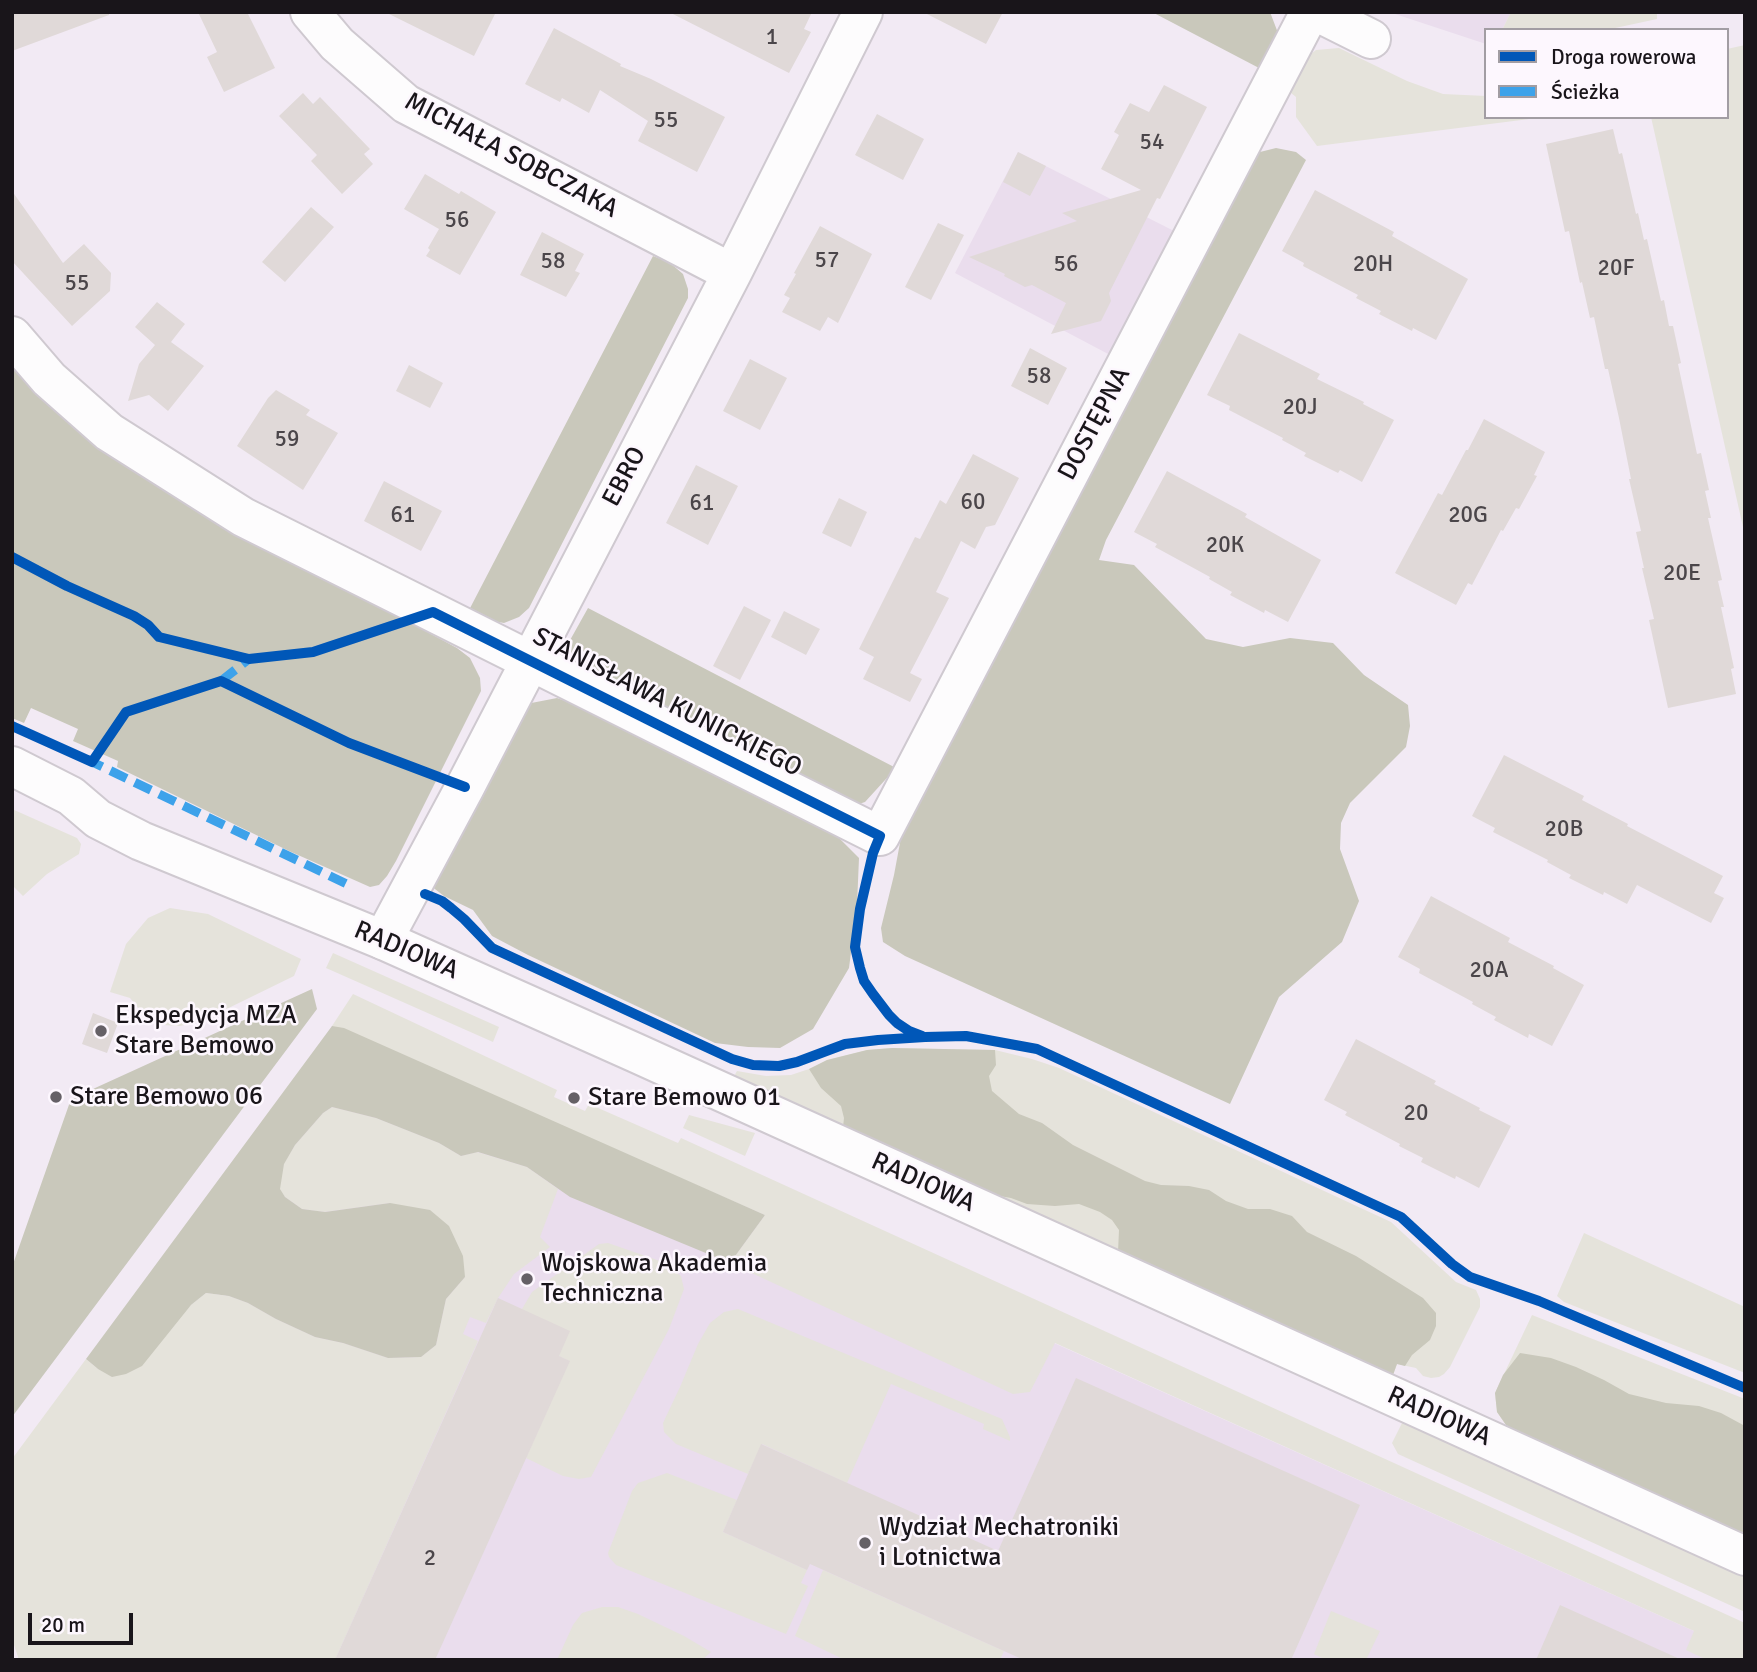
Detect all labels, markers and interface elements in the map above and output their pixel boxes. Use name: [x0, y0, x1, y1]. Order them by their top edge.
house number: 1: [766, 24, 778, 52]
legend: [1484, 28, 1729, 119]
text: Droga rowerowa: [1551, 44, 1696, 70]
text: Ścieżka: [1551, 79, 1620, 105]
street label: MICHAŁA SOBCZAKA: [399, 86, 623, 226]
house number: 55: [654, 107, 678, 135]
house number: 54: [1140, 129, 1164, 157]
house number: 56: [445, 207, 469, 235]
house number: 57: [815, 247, 839, 275]
house number: 58: [541, 248, 565, 276]
house number: 56: [1054, 251, 1078, 279]
house number: 20H: [1353, 251, 1393, 279]
house number: 20F: [1598, 255, 1634, 283]
house number: 55: [65, 270, 89, 298]
street label: DOSTĘPNA: [1052, 362, 1138, 486]
house number: 58: [1027, 363, 1051, 391]
house number: 20J: [1282, 394, 1318, 422]
house number: 59: [275, 426, 299, 454]
street label: EBRO: [596, 442, 654, 512]
house number: 60: [961, 489, 985, 517]
house number: 61: [690, 490, 714, 518]
house number: 61: [391, 502, 415, 530]
house number: 20G: [1448, 502, 1488, 530]
house number: 20K: [1206, 532, 1244, 560]
house number: 20E: [1663, 560, 1701, 588]
street label: STANISŁAWA KUNICKIEGO: [527, 622, 807, 784]
house number: 20B: [1545, 816, 1583, 844]
street label: RADIOWA: [349, 915, 463, 987]
house number: 20A: [1470, 957, 1508, 985]
place label: Ekspedycja MZA Stare Bemowo: [115, 1000, 297, 1062]
marker: Ekspedycja MZA Stare Bemowo: [93, 1023, 109, 1039]
place label: Stare Bemowo 06: [70, 1081, 263, 1113]
place label: Stare Bemowo 01: [588, 1082, 781, 1114]
marker: Stare Bemowo 06: [48, 1089, 64, 1105]
marker: Stare Bemowo 01: [566, 1090, 582, 1106]
house number: 20: [1404, 1100, 1428, 1128]
street label: RADIOWA: [866, 1146, 980, 1220]
place label: Wojskowa Akademia Techniczna: [541, 1248, 767, 1310]
marker: Wojskowa Akademia Techniczna: [519, 1271, 535, 1287]
street label: RADIOWA: [1382, 1380, 1496, 1454]
place label: Wydział Mechatroniki i Lotnictwa: [879, 1512, 1119, 1574]
marker: Wydział Mechatroniki i Lotnictwa: [857, 1535, 873, 1551]
house number: 2: [424, 1545, 436, 1573]
scale bar: [32, 1598, 136, 1642]
text: 20 m: [41, 1612, 85, 1638]

